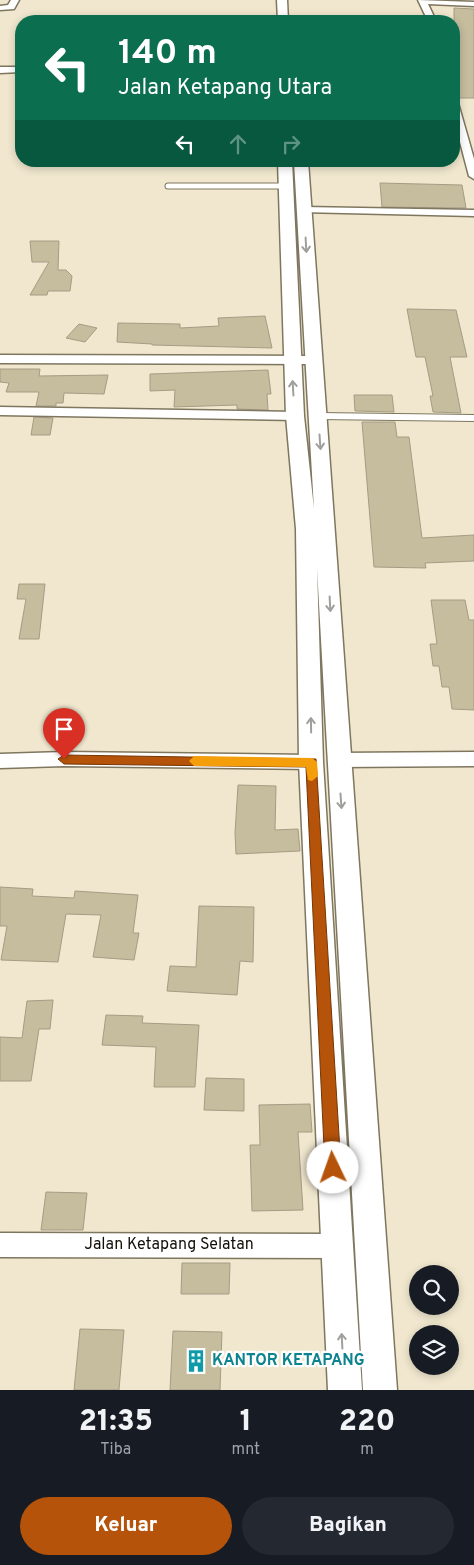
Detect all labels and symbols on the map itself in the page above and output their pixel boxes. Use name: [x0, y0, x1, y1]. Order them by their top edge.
one-way arrow: [301, 237, 310, 253]
one-way arrow: [289, 380, 298, 396]
one-way arrow: [315, 434, 324, 450]
one-way arrow: [326, 596, 335, 612]
pin: [43, 708, 85, 759]
one-way arrow: [306, 717, 315, 733]
one-way arrow: [336, 793, 345, 809]
position arrow: [306, 1141, 358, 1193]
street label: Jalan Ketapang Selatan: [84, 1235, 254, 1255]
one-way arrow: [338, 1334, 347, 1350]
building icon: KANTOR KETAPANG: [183, 1348, 209, 1374]
place label: KANTOR KETAPANG: [212, 1351, 365, 1371]

